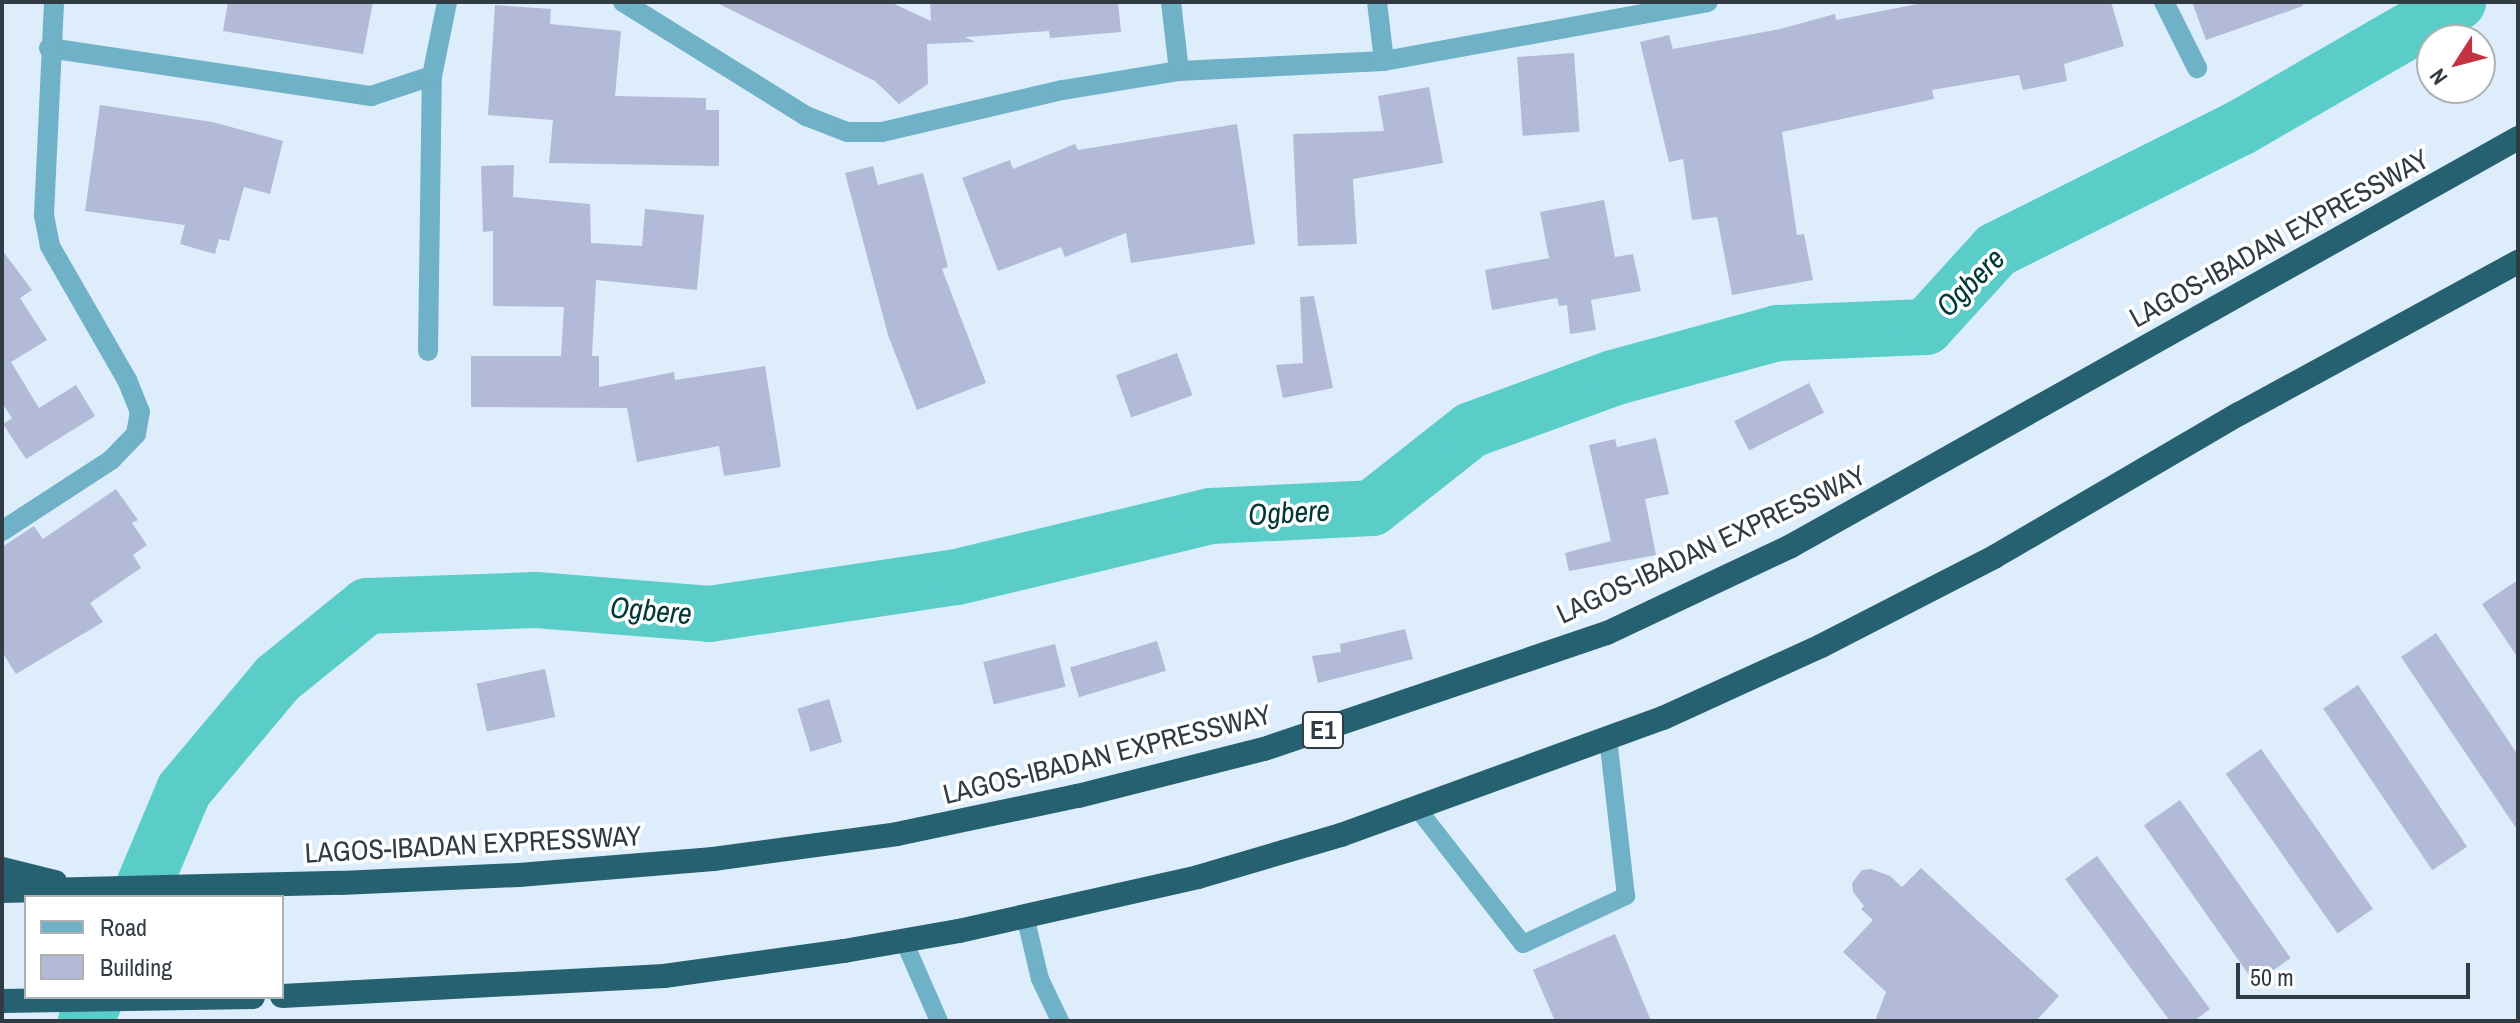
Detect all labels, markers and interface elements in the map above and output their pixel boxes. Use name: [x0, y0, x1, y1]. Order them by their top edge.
north arrow: [2416, 24, 2496, 104]
text: N: [2422, 63, 2454, 91]
street label: LAGOS-IBADAN EXPRESSWAY: [2124, 142, 2434, 334]
water label: Ogbere: [1928, 240, 2012, 324]
street label: LAGOS-IBADAN EXPRESSWAY: [1551, 458, 1871, 630]
water label: Ogbere: [1247, 492, 1331, 532]
water label: Ogbere: [609, 588, 693, 632]
street label: LAGOS-IBADAN EXPRESSWAY: [939, 697, 1275, 811]
road number: E1: [1301, 708, 1345, 752]
street label: LAGOS-IBADAN EXPRESSWAY: [304, 818, 642, 870]
legend: [24, 895, 284, 999]
text: Road: [100, 911, 147, 943]
scale bar: [2240, 947, 2474, 997]
text: Building: [100, 951, 172, 983]
text: 50 m: [2250, 961, 2294, 993]

